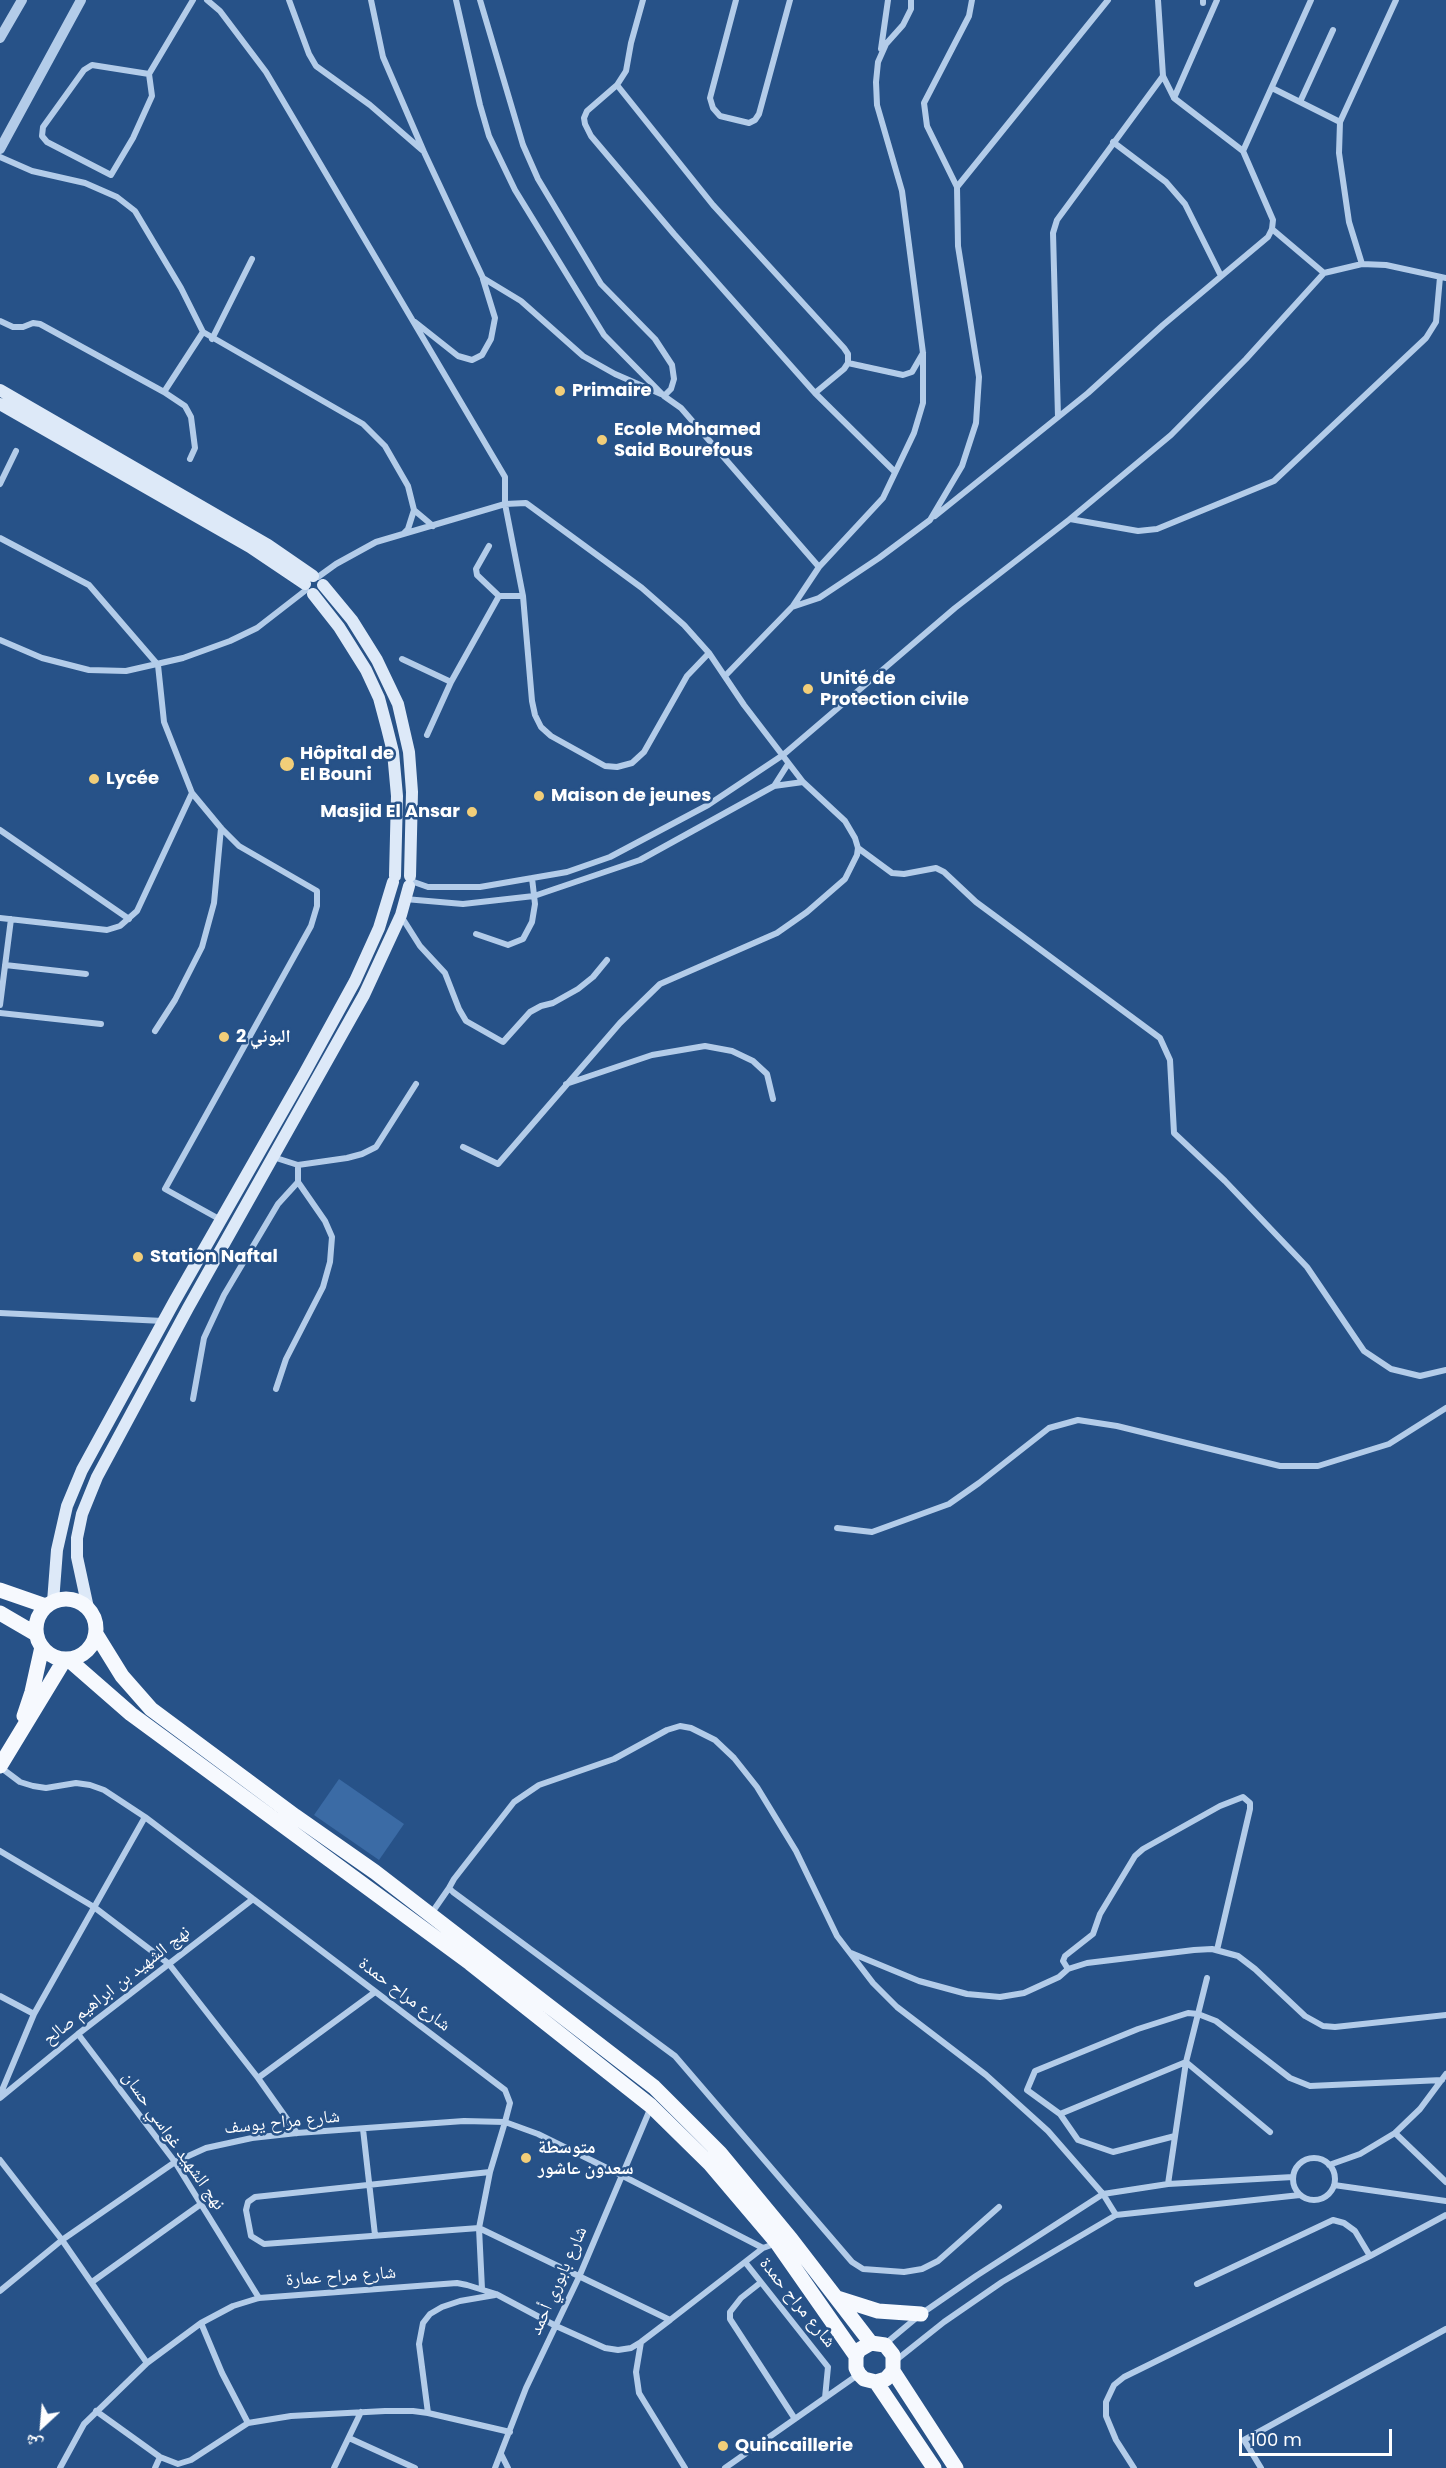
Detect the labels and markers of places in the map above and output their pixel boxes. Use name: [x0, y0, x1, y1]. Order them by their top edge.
place label: Primaire: [572, 380, 652, 402]
marker: Primaire: [553, 384, 567, 398]
place label: Ecole Mohamed Said Bourefous: [614, 419, 761, 462]
marker: Ecole Mohamed Said Bourefous: [595, 433, 609, 447]
place label: Unité de Protection civile: [820, 668, 969, 710]
marker: Unité de Protection civile: [801, 682, 815, 696]
place label: Hôpital de El Bouni: [300, 743, 394, 786]
marker: Hôpital de El Bouni: [278, 755, 296, 773]
place label: Lycée: [106, 768, 159, 790]
marker: Lycée: [87, 772, 101, 786]
place label: Maison de jeunes: [551, 785, 711, 807]
marker: Maison de jeunes: [532, 789, 546, 803]
place label: Masjid El Ansar: [320, 801, 460, 823]
marker: Masjid El Ansar: [465, 805, 479, 819]
place label: البوني 2: [236, 1026, 291, 1048]
marker: البوني 2: [217, 1030, 231, 1044]
place label: Station Naftal: [150, 1246, 278, 1268]
marker: Station Naftal: [131, 1250, 145, 1264]
place label: متوسطة سعدون عاشور: [538, 2137, 634, 2180]
marker: متوسطة سعدون عاشور: [519, 2151, 533, 2165]
place label: Quincaillerie: [735, 2435, 853, 2457]
marker: Quincaillerie: [716, 2439, 730, 2453]

